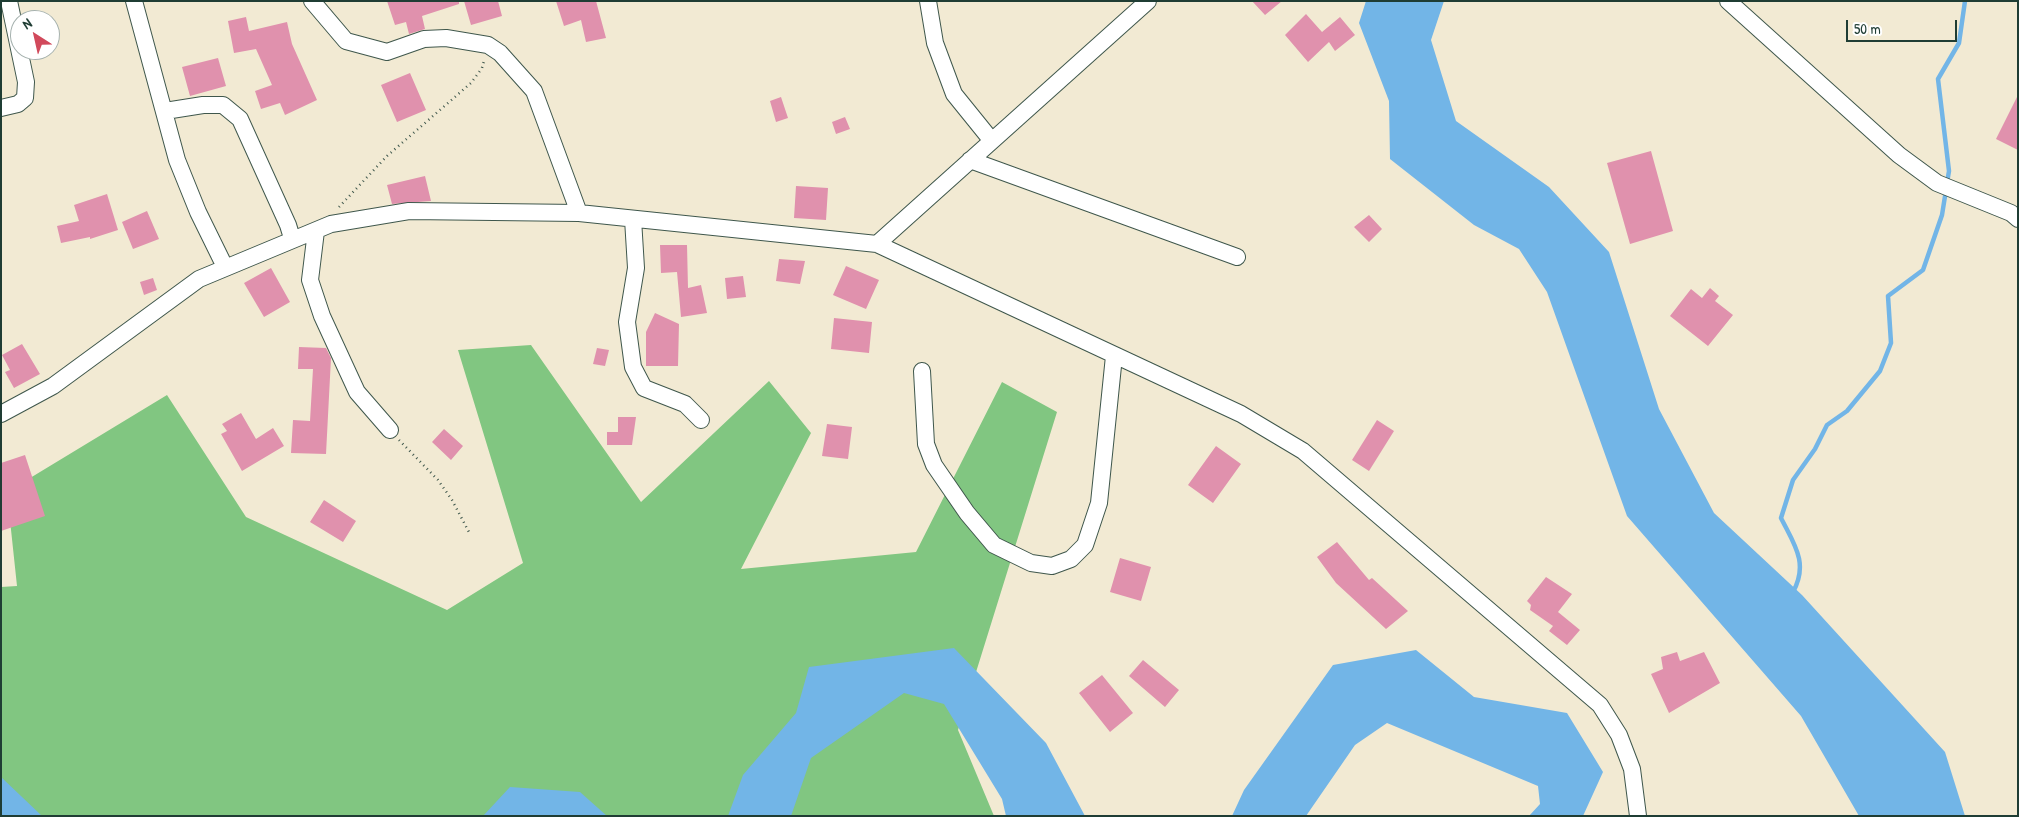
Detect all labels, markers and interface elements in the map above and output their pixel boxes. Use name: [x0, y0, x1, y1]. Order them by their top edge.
north arrow: [10, 10, 60, 60]
scale bar: [1849, 10, 1960, 42]
text: N: [18, 13, 35, 33]
text: 50 m: [1854, 18, 1881, 39]

